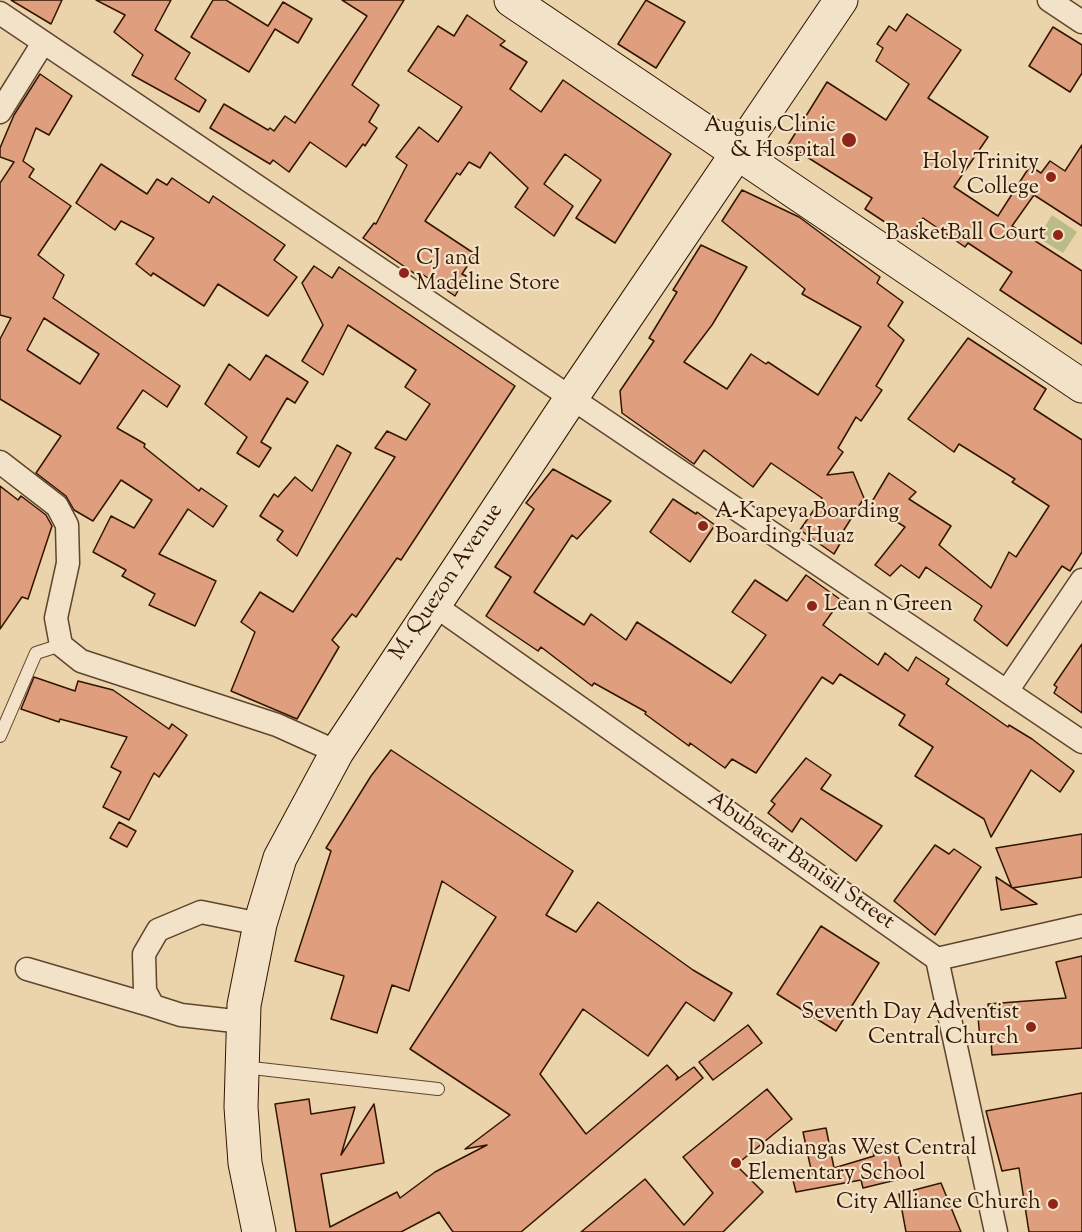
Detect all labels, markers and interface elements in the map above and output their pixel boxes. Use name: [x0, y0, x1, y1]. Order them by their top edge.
place label: Auguis Clinic & Hospital: [704, 114, 836, 166]
marker: Auguis Clinic & Hospital: [840, 131, 858, 149]
place label: Holy Trinity College: [922, 151, 1039, 202]
marker: Holy Trinity College: [1044, 170, 1058, 184]
place label: BasketBall Court: [886, 222, 1046, 248]
marker: BasketBall Court: [1051, 228, 1065, 242]
place label: CJ and Madeline Store: [416, 247, 560, 298]
marker: CJ and Madeline Store: [397, 266, 411, 280]
street label: M. Quezon Avenue: [386, 500, 510, 666]
place label: A-Kapeya Boarding Boarding Huaz: [715, 500, 899, 552]
marker: A-Kapeya Boarding Boarding Huaz: [696, 519, 710, 533]
place label: Lean n Green: [824, 593, 953, 619]
marker: Lean n Green: [805, 599, 819, 613]
street label: Abubacar Banisil Street: [701, 787, 899, 937]
place label: Seventh Day Adventist Central Church: [801, 1001, 1019, 1052]
marker: Seventh Day Adventist Central Church: [1024, 1020, 1038, 1034]
place label: Dadiangas West Central Elementary School: [748, 1137, 977, 1188]
marker: Dadiangas West Central Elementary School: [729, 1156, 743, 1170]
place label: City Alliance Church: [836, 1191, 1041, 1217]
marker: City Alliance Church: [1046, 1197, 1060, 1211]

